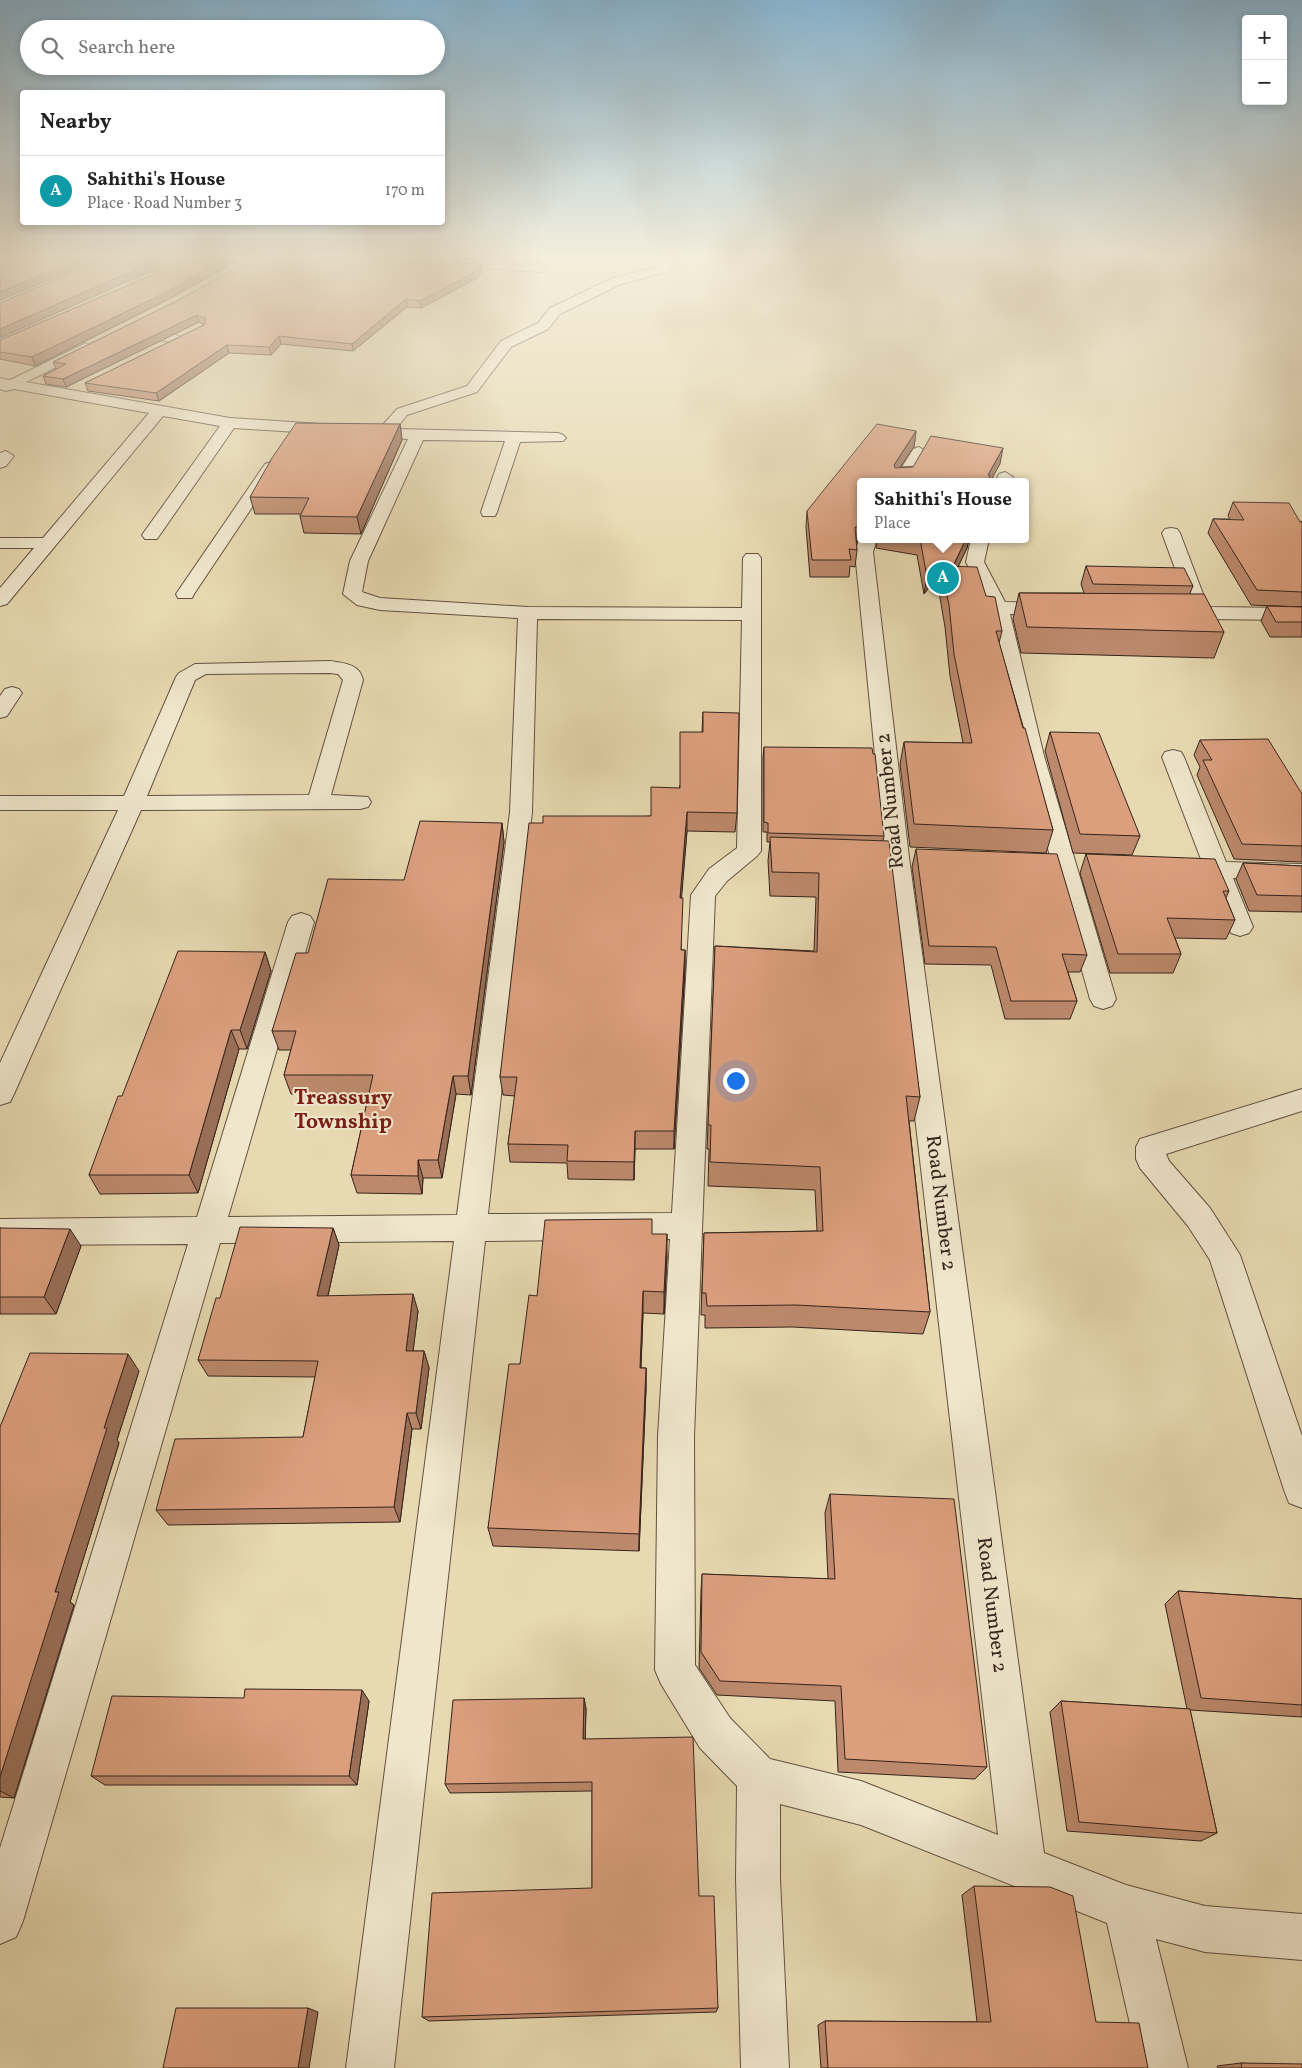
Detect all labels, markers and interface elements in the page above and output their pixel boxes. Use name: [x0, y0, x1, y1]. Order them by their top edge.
map controls: [1242, 15, 1287, 105]
button: +: [1242, 15, 1287, 60]
search box: [20, 20, 445, 75]
icon: search: [38, 34, 66, 62]
text: Search here: [78, 35, 175, 61]
button: −: [1242, 60, 1287, 105]
text: Nearby: [40, 108, 111, 137]
text: Sahithi's House: [87, 167, 225, 193]
text: A: [50, 180, 62, 202]
text: 170 m: [385, 180, 425, 202]
text: Place · Road Number 3: [87, 193, 242, 215]
popup: [857, 478, 1029, 543]
text: Sahithi's House: [874, 487, 1012, 513]
text: Place: [874, 513, 911, 535]
pin: A: [927, 559, 959, 597]
street label: Road Number 2: [870, 732, 912, 870]
your location: [723, 1068, 749, 1094]
district label: Treassury Township: [294, 1084, 392, 1137]
street label: Road Number 2: [918, 1134, 962, 1272]
street label: Road Number 2: [969, 1536, 1013, 1674]

